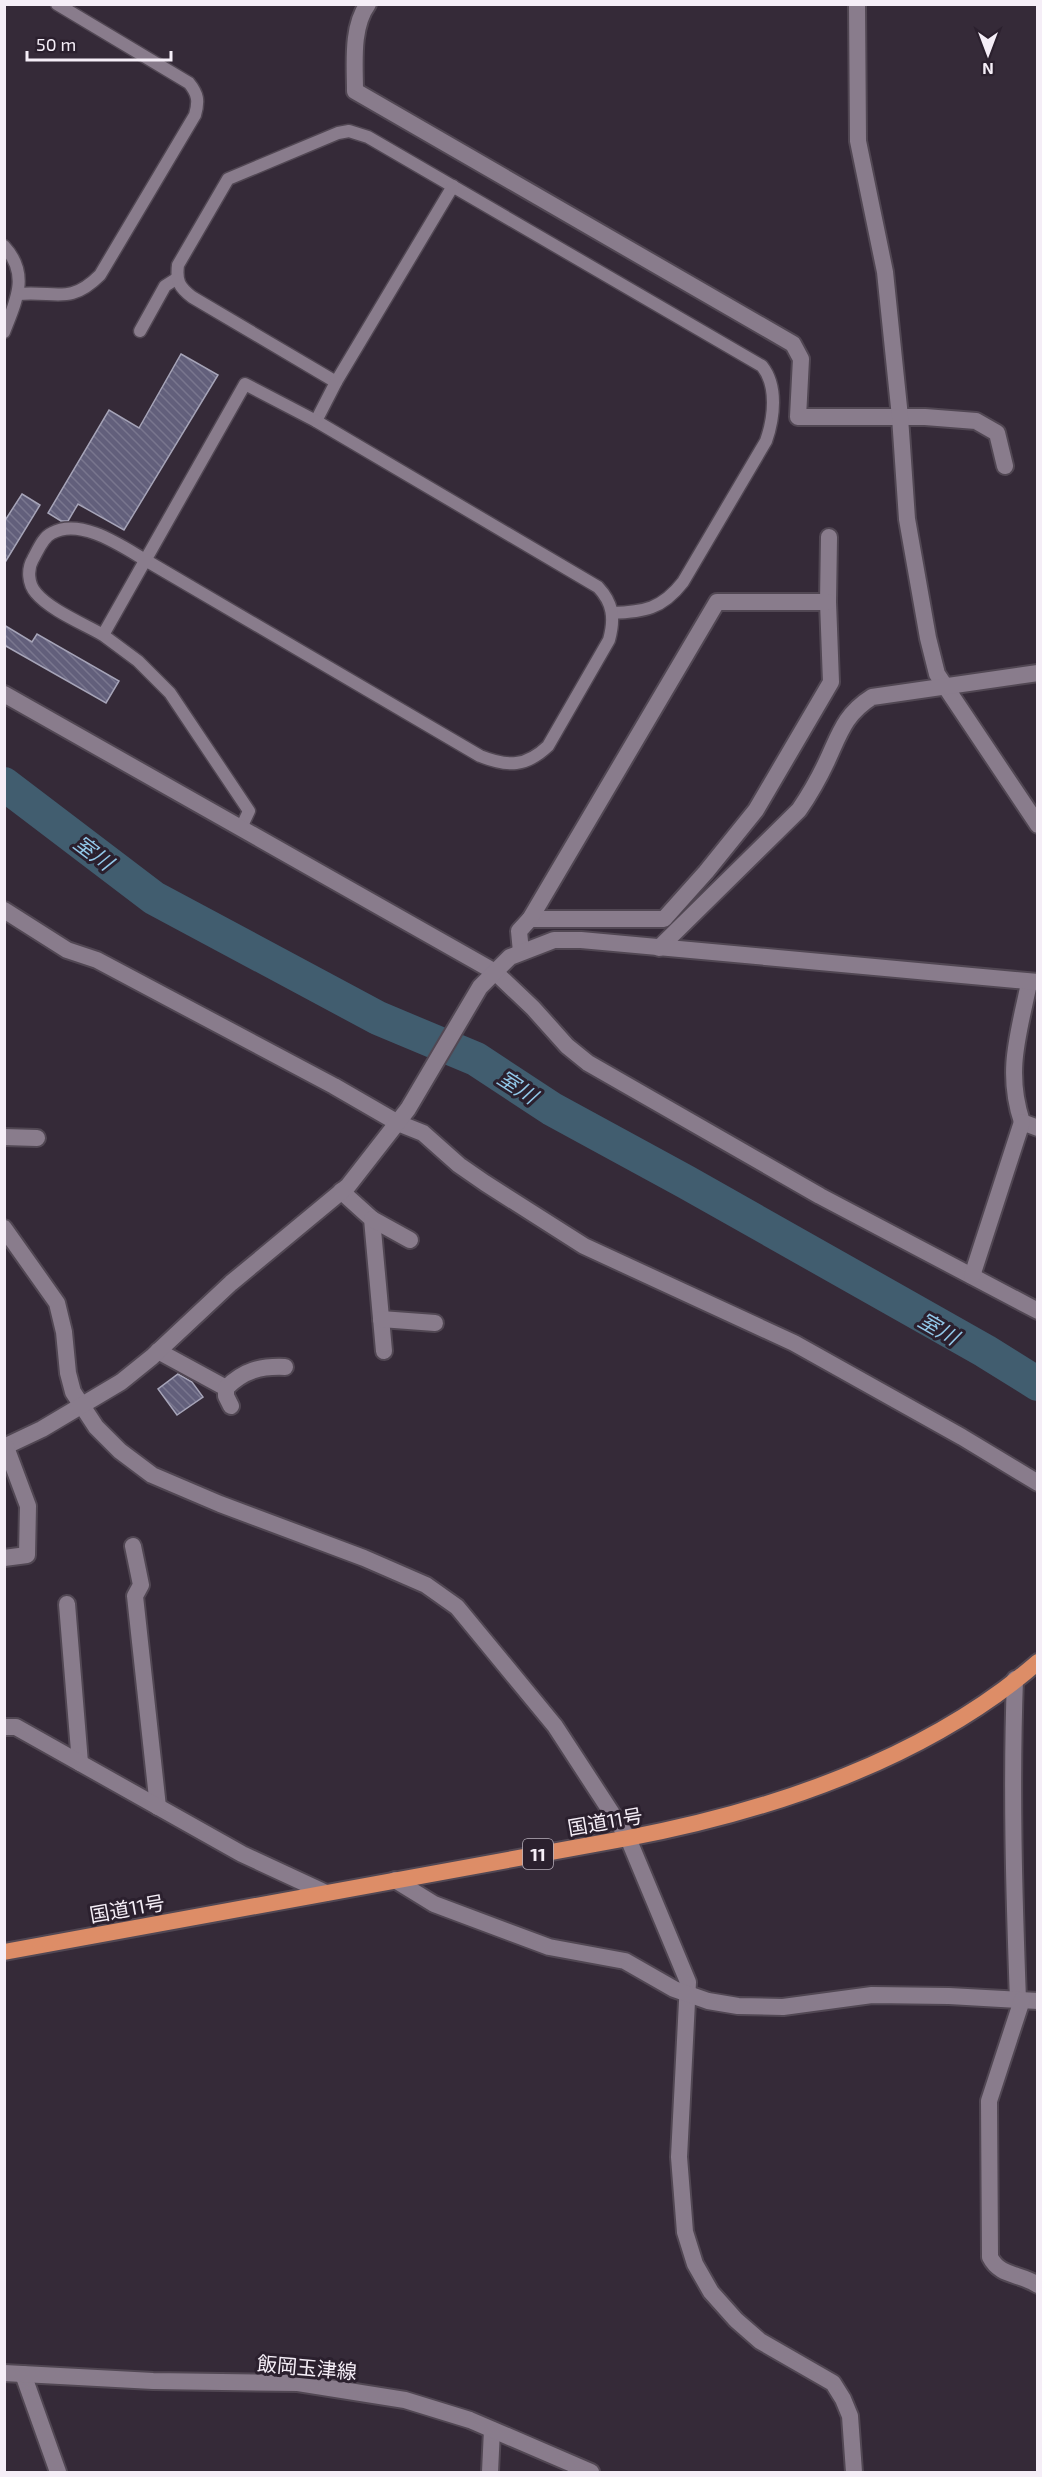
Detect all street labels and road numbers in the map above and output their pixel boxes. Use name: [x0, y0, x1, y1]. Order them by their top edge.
street label: 国道11号: [566, 1803, 644, 1839]
road number: 11: [523, 1839, 553, 1869]
street label: 国道11号: [88, 1890, 166, 1926]
street label: 飯岡玉津線: [256, 2351, 358, 2383]

